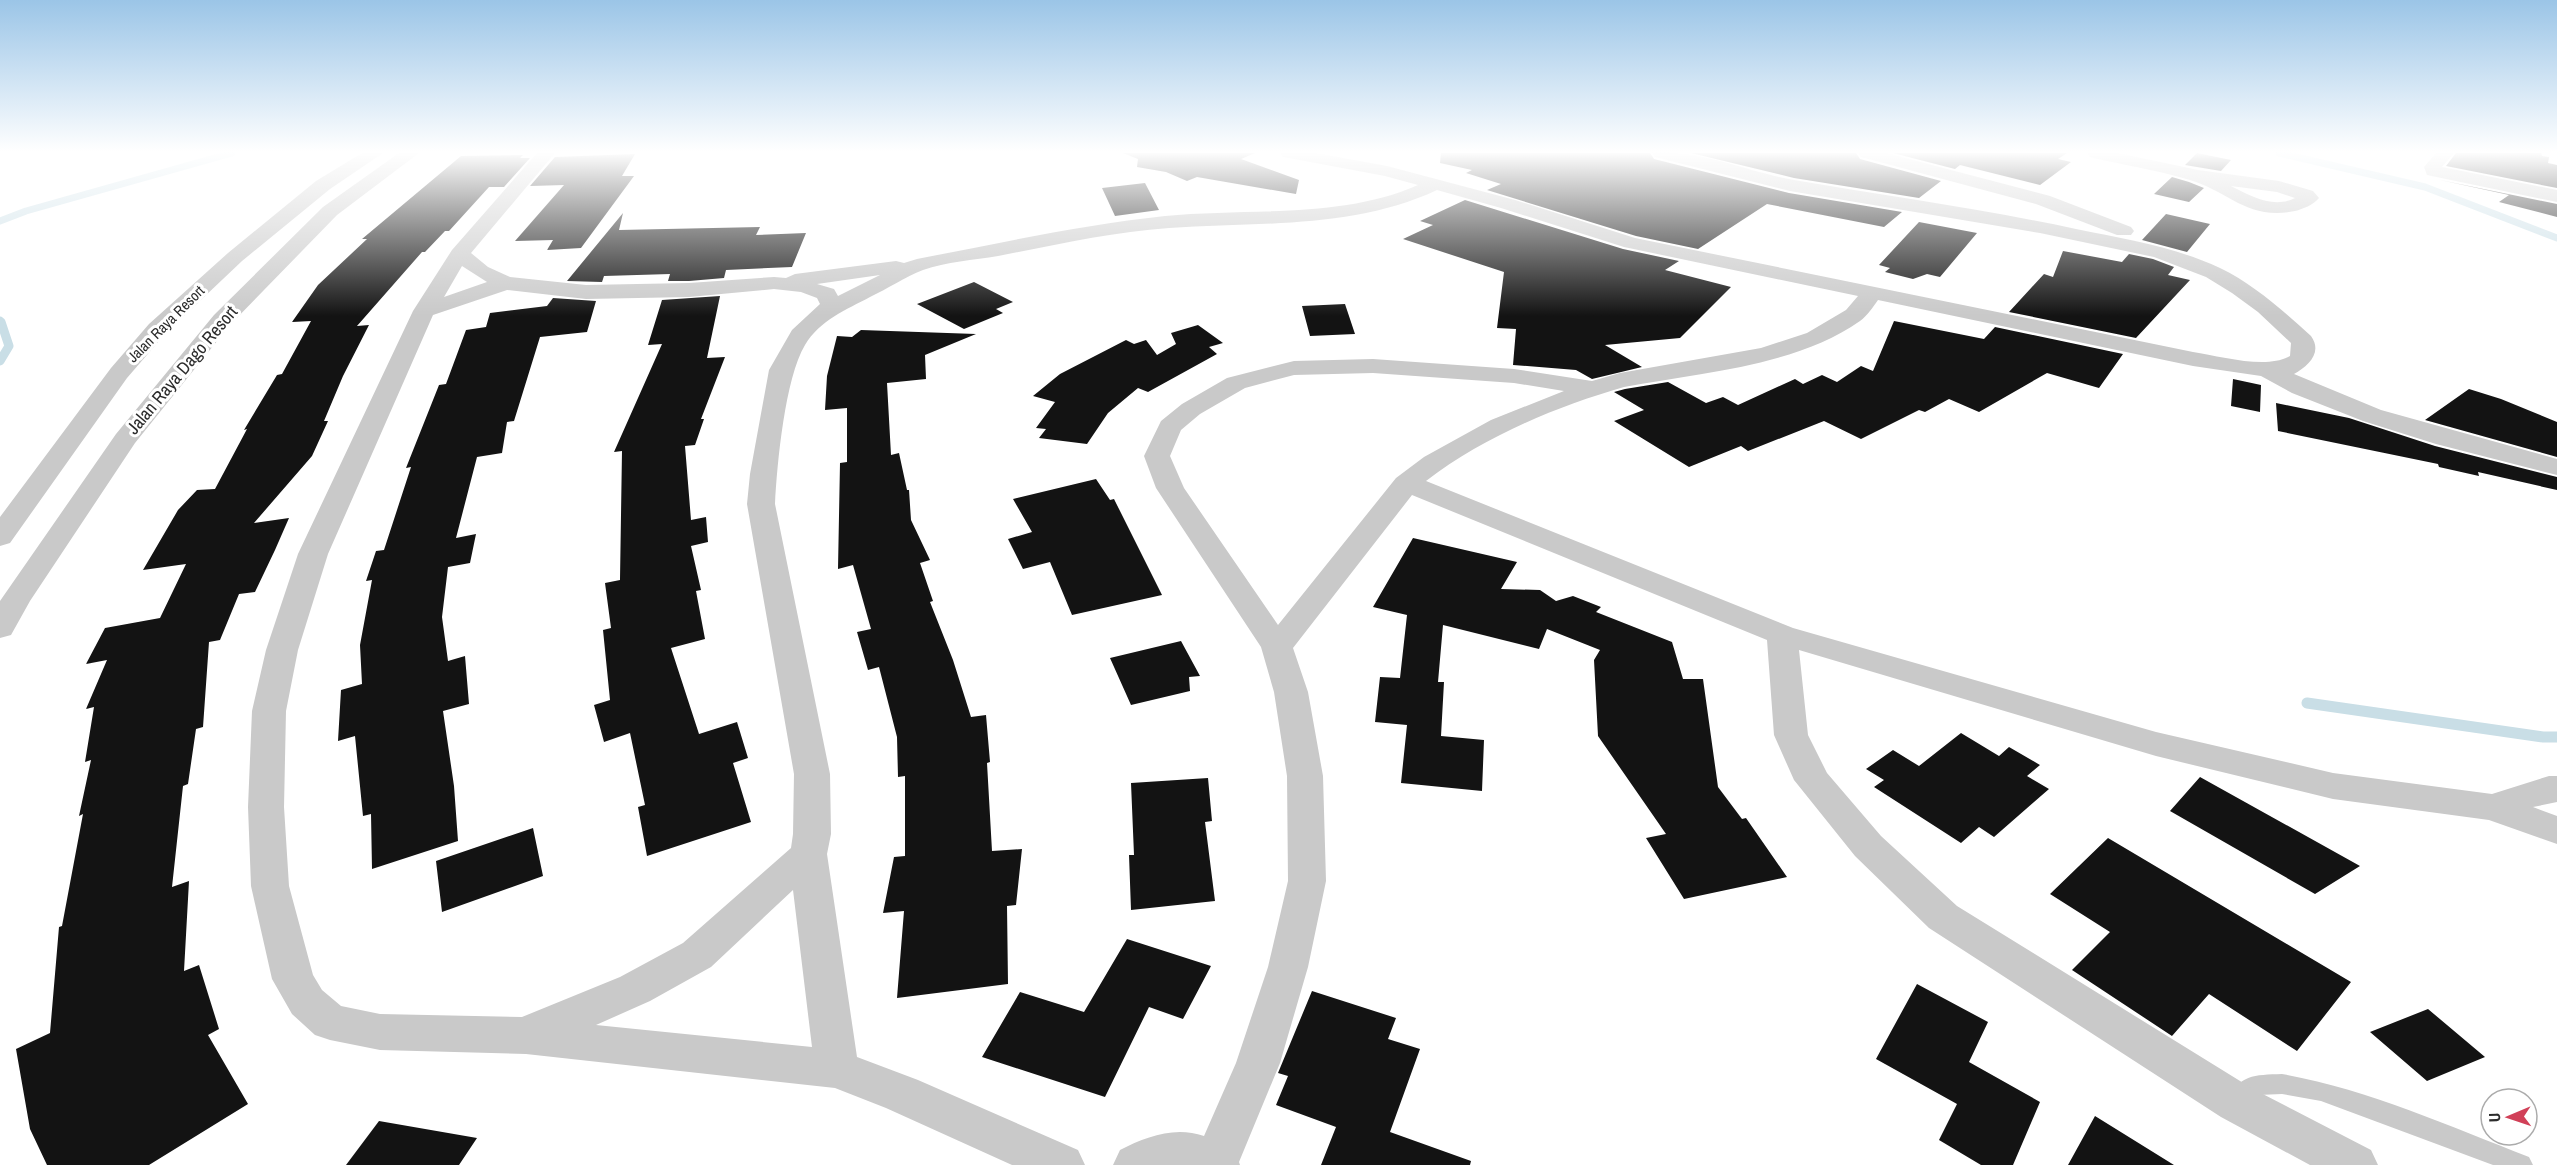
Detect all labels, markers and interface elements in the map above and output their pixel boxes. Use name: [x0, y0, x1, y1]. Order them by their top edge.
street label: Jalan Raya Resort: [122, 280, 209, 367]
street label: Jalan Raya Dago Resort: [120, 300, 243, 439]
north arrow: [2479, 1087, 2539, 1147]
text: U: [2483, 1112, 2505, 1123]

